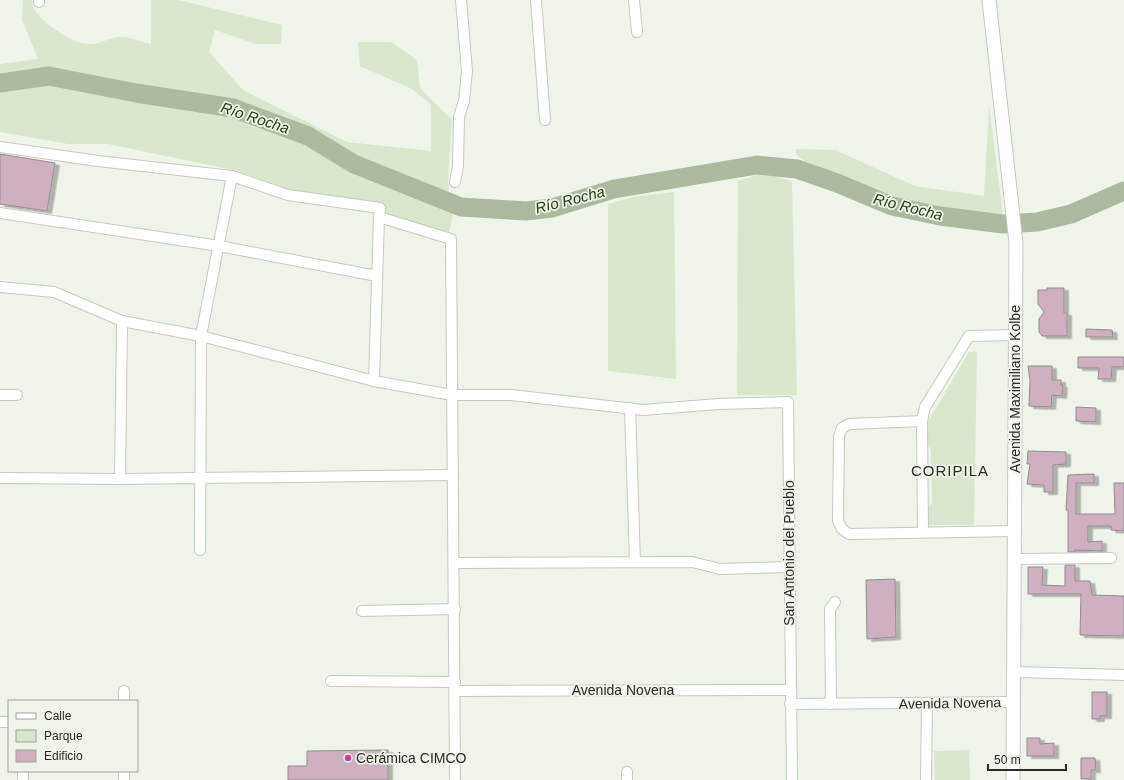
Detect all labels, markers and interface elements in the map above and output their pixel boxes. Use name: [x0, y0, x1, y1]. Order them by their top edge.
water label: Río Rocha: [219, 98, 291, 137]
water label: Río Rocha: [533, 183, 606, 216]
water label: Río Rocha: [872, 190, 945, 223]
street label: Avenida Maximiliano Kolbe: [1007, 305, 1023, 473]
district label: CORIPILA: [911, 462, 989, 479]
street label: San Antonio del Pueblo: [781, 480, 797, 626]
street label: Avenida Novena: [572, 682, 674, 698]
street label: Avenida Novena: [899, 694, 1002, 712]
legend: [8, 700, 138, 772]
text: Calle: [44, 709, 72, 723]
text: Parque: [44, 729, 83, 743]
scale bar: [988, 746, 1066, 772]
text: Edificio: [44, 749, 83, 763]
place label: Cerámica CIMCO: [356, 750, 467, 766]
marker: Cerámica CIMCO: [343, 753, 353, 763]
text: 50 m: [994, 753, 1021, 767]

